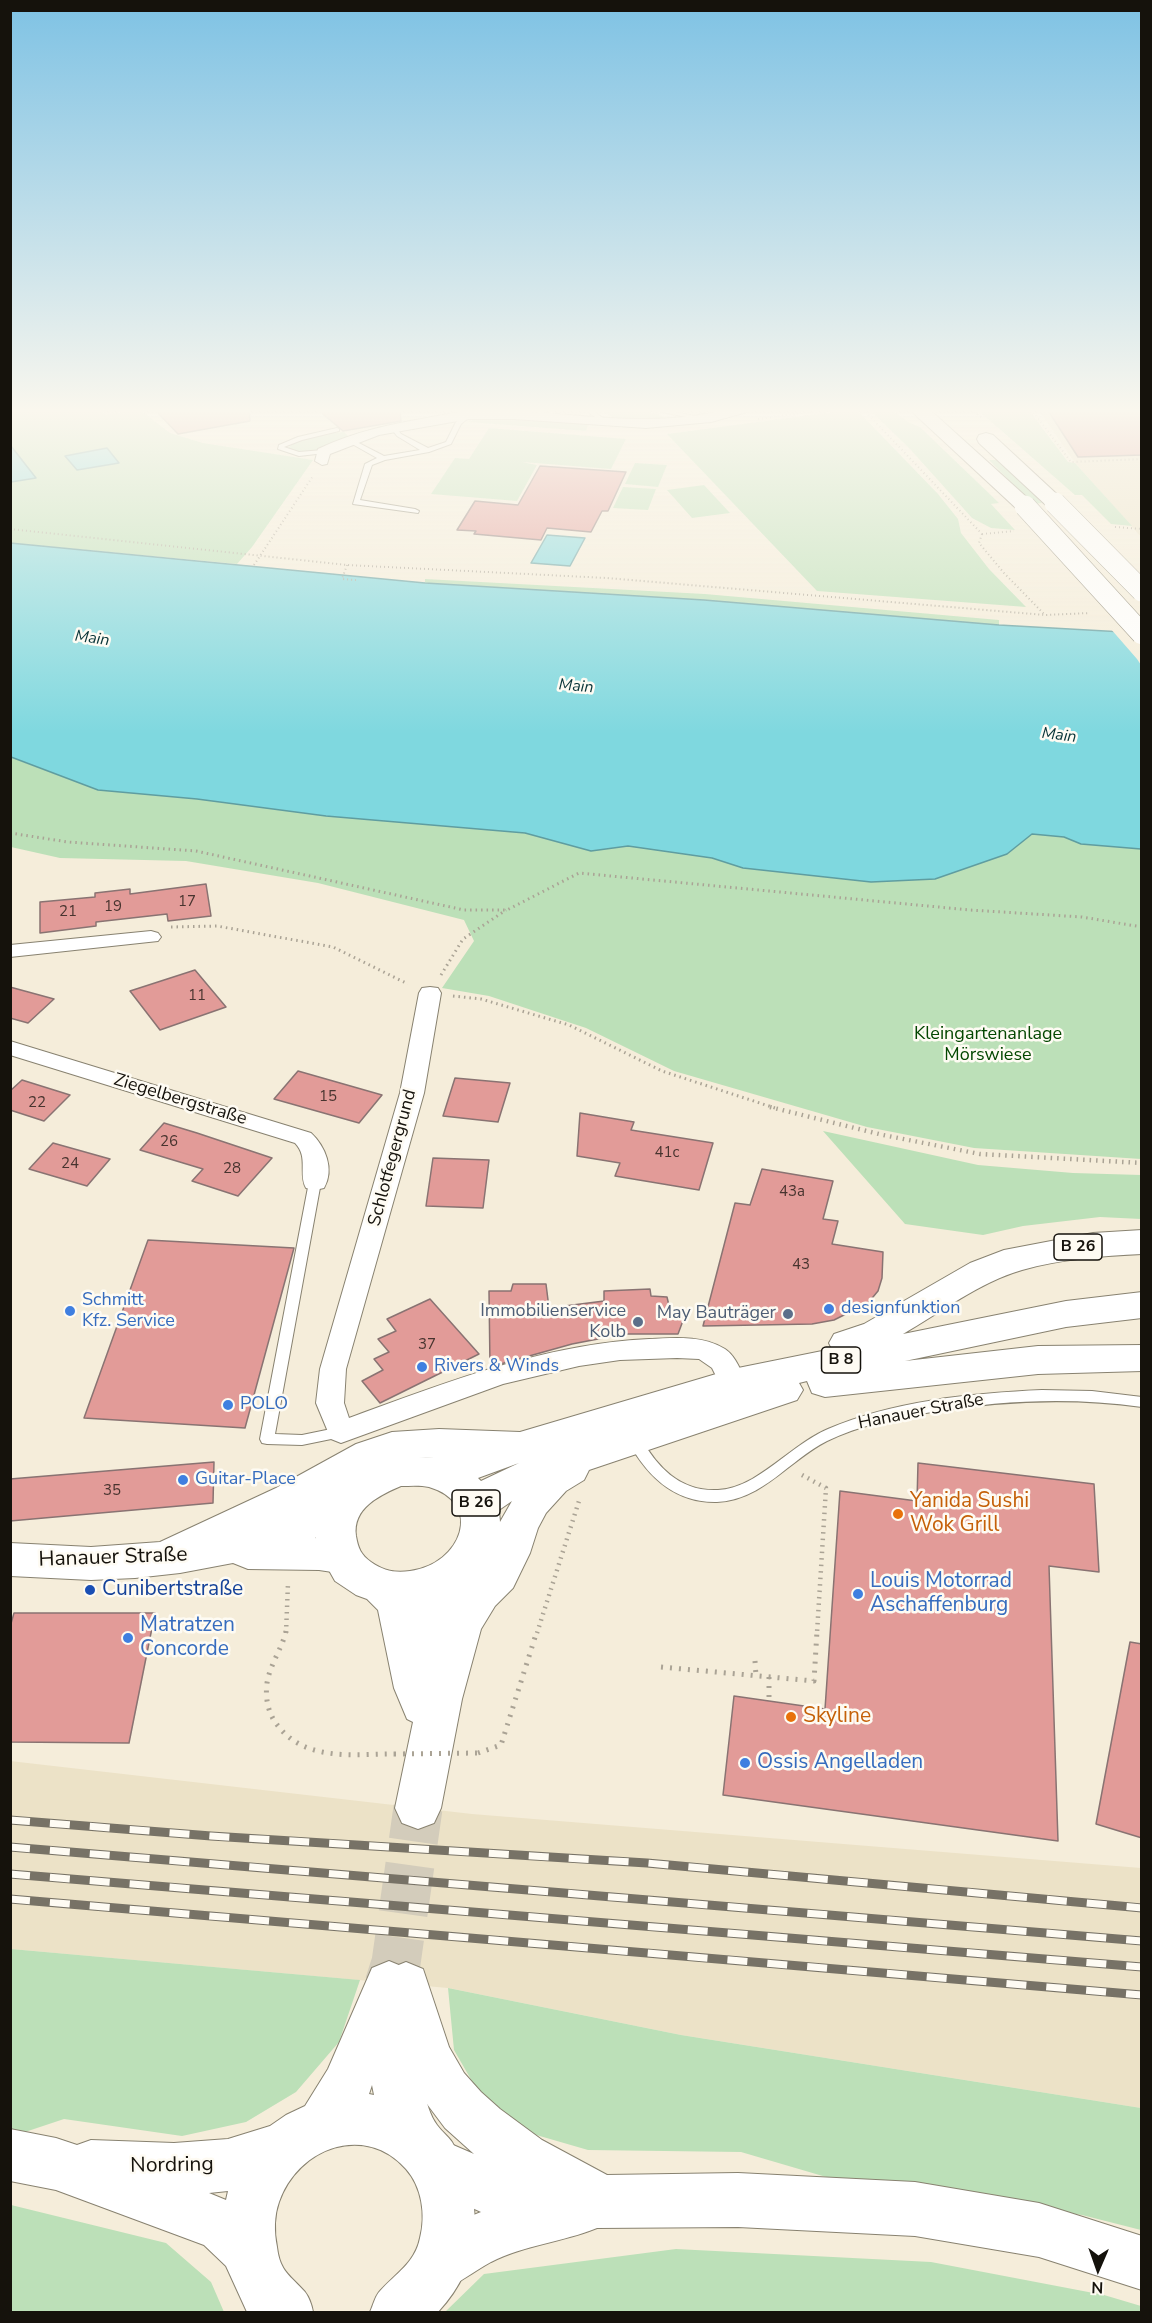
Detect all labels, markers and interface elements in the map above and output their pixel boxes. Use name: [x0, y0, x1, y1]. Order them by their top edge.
water label: Main: [73, 627, 111, 651]
water label: Main: [558, 676, 594, 698]
water label: Main: [1040, 724, 1078, 748]
house number: 17: [178, 893, 196, 911]
house number: 19: [104, 898, 122, 916]
house number: 21: [59, 903, 77, 921]
house number: 11: [188, 987, 206, 1005]
park label: Kleingartenanlage Mörswiese: [914, 1024, 1062, 1066]
street label: Ziegelbergstraße: [111, 1069, 249, 1131]
street label: Schlotfegergrund: [364, 1087, 422, 1229]
house number: 15: [319, 1088, 337, 1106]
house number: 22: [28, 1094, 46, 1112]
house number: 26: [160, 1133, 178, 1151]
house number: 41c: [655, 1144, 679, 1162]
house number: 24: [61, 1155, 79, 1173]
house number: 28: [223, 1160, 241, 1178]
house number: 43a: [779, 1183, 805, 1201]
road number: B 26: [1054, 1234, 1102, 1260]
house number: 43: [792, 1256, 810, 1274]
place label: Schmitt Kfz. Service: [82, 1290, 175, 1332]
place label: designfunktion: [841, 1298, 960, 1320]
place label: Immobilienservice Kolb: [480, 1301, 626, 1344]
marker: designfunktion: [822, 1302, 836, 1316]
place label: May Bauträger: [657, 1303, 776, 1325]
marker: Schmitt Kfz. Service: [63, 1304, 77, 1318]
marker: May Bauträger: [781, 1307, 795, 1321]
marker: Immobilienservice Kolb: [631, 1315, 645, 1329]
house number: 37: [418, 1336, 436, 1354]
road number: B 8: [822, 1347, 860, 1373]
place label: Rivers & Winds: [434, 1356, 559, 1378]
marker: Rivers & Winds: [415, 1360, 429, 1374]
street label: Hanauer Straße: [856, 1389, 986, 1435]
place label: POLO: [240, 1394, 288, 1416]
marker: POLO: [221, 1398, 235, 1412]
place label: Guitar-Place: [195, 1469, 296, 1491]
marker: Guitar-Place: [176, 1473, 190, 1487]
house number: 35: [103, 1482, 121, 1500]
place label: Yanida Sushi Wok Grill: [910, 1489, 1029, 1539]
road number: B 26: [452, 1490, 500, 1516]
marker: Yanida Sushi Wok Grill: [891, 1507, 905, 1521]
street label: Hanauer Straße: [38, 1543, 188, 1573]
place label: Louis Motorrad Aschaffenburg: [870, 1569, 1012, 1619]
place label: Cunibertstraße: [102, 1577, 243, 1603]
marker: Cunibertstraße: [83, 1583, 97, 1597]
marker: Louis Motorrad Aschaffenburg: [851, 1587, 865, 1601]
place label: Matratzen Concorde: [140, 1613, 235, 1663]
marker: Matratzen Concorde: [121, 1631, 135, 1645]
place label: Skyline: [803, 1704, 871, 1730]
marker: Skyline: [784, 1710, 798, 1724]
place label: Ossis Angelladen: [757, 1750, 923, 1776]
marker: Ossis Angelladen: [738, 1756, 752, 1770]
street label: Nordring: [130, 2153, 214, 2179]
north arrow: [1068, 2239, 1128, 2299]
text: N: [1091, 2276, 1104, 2298]

